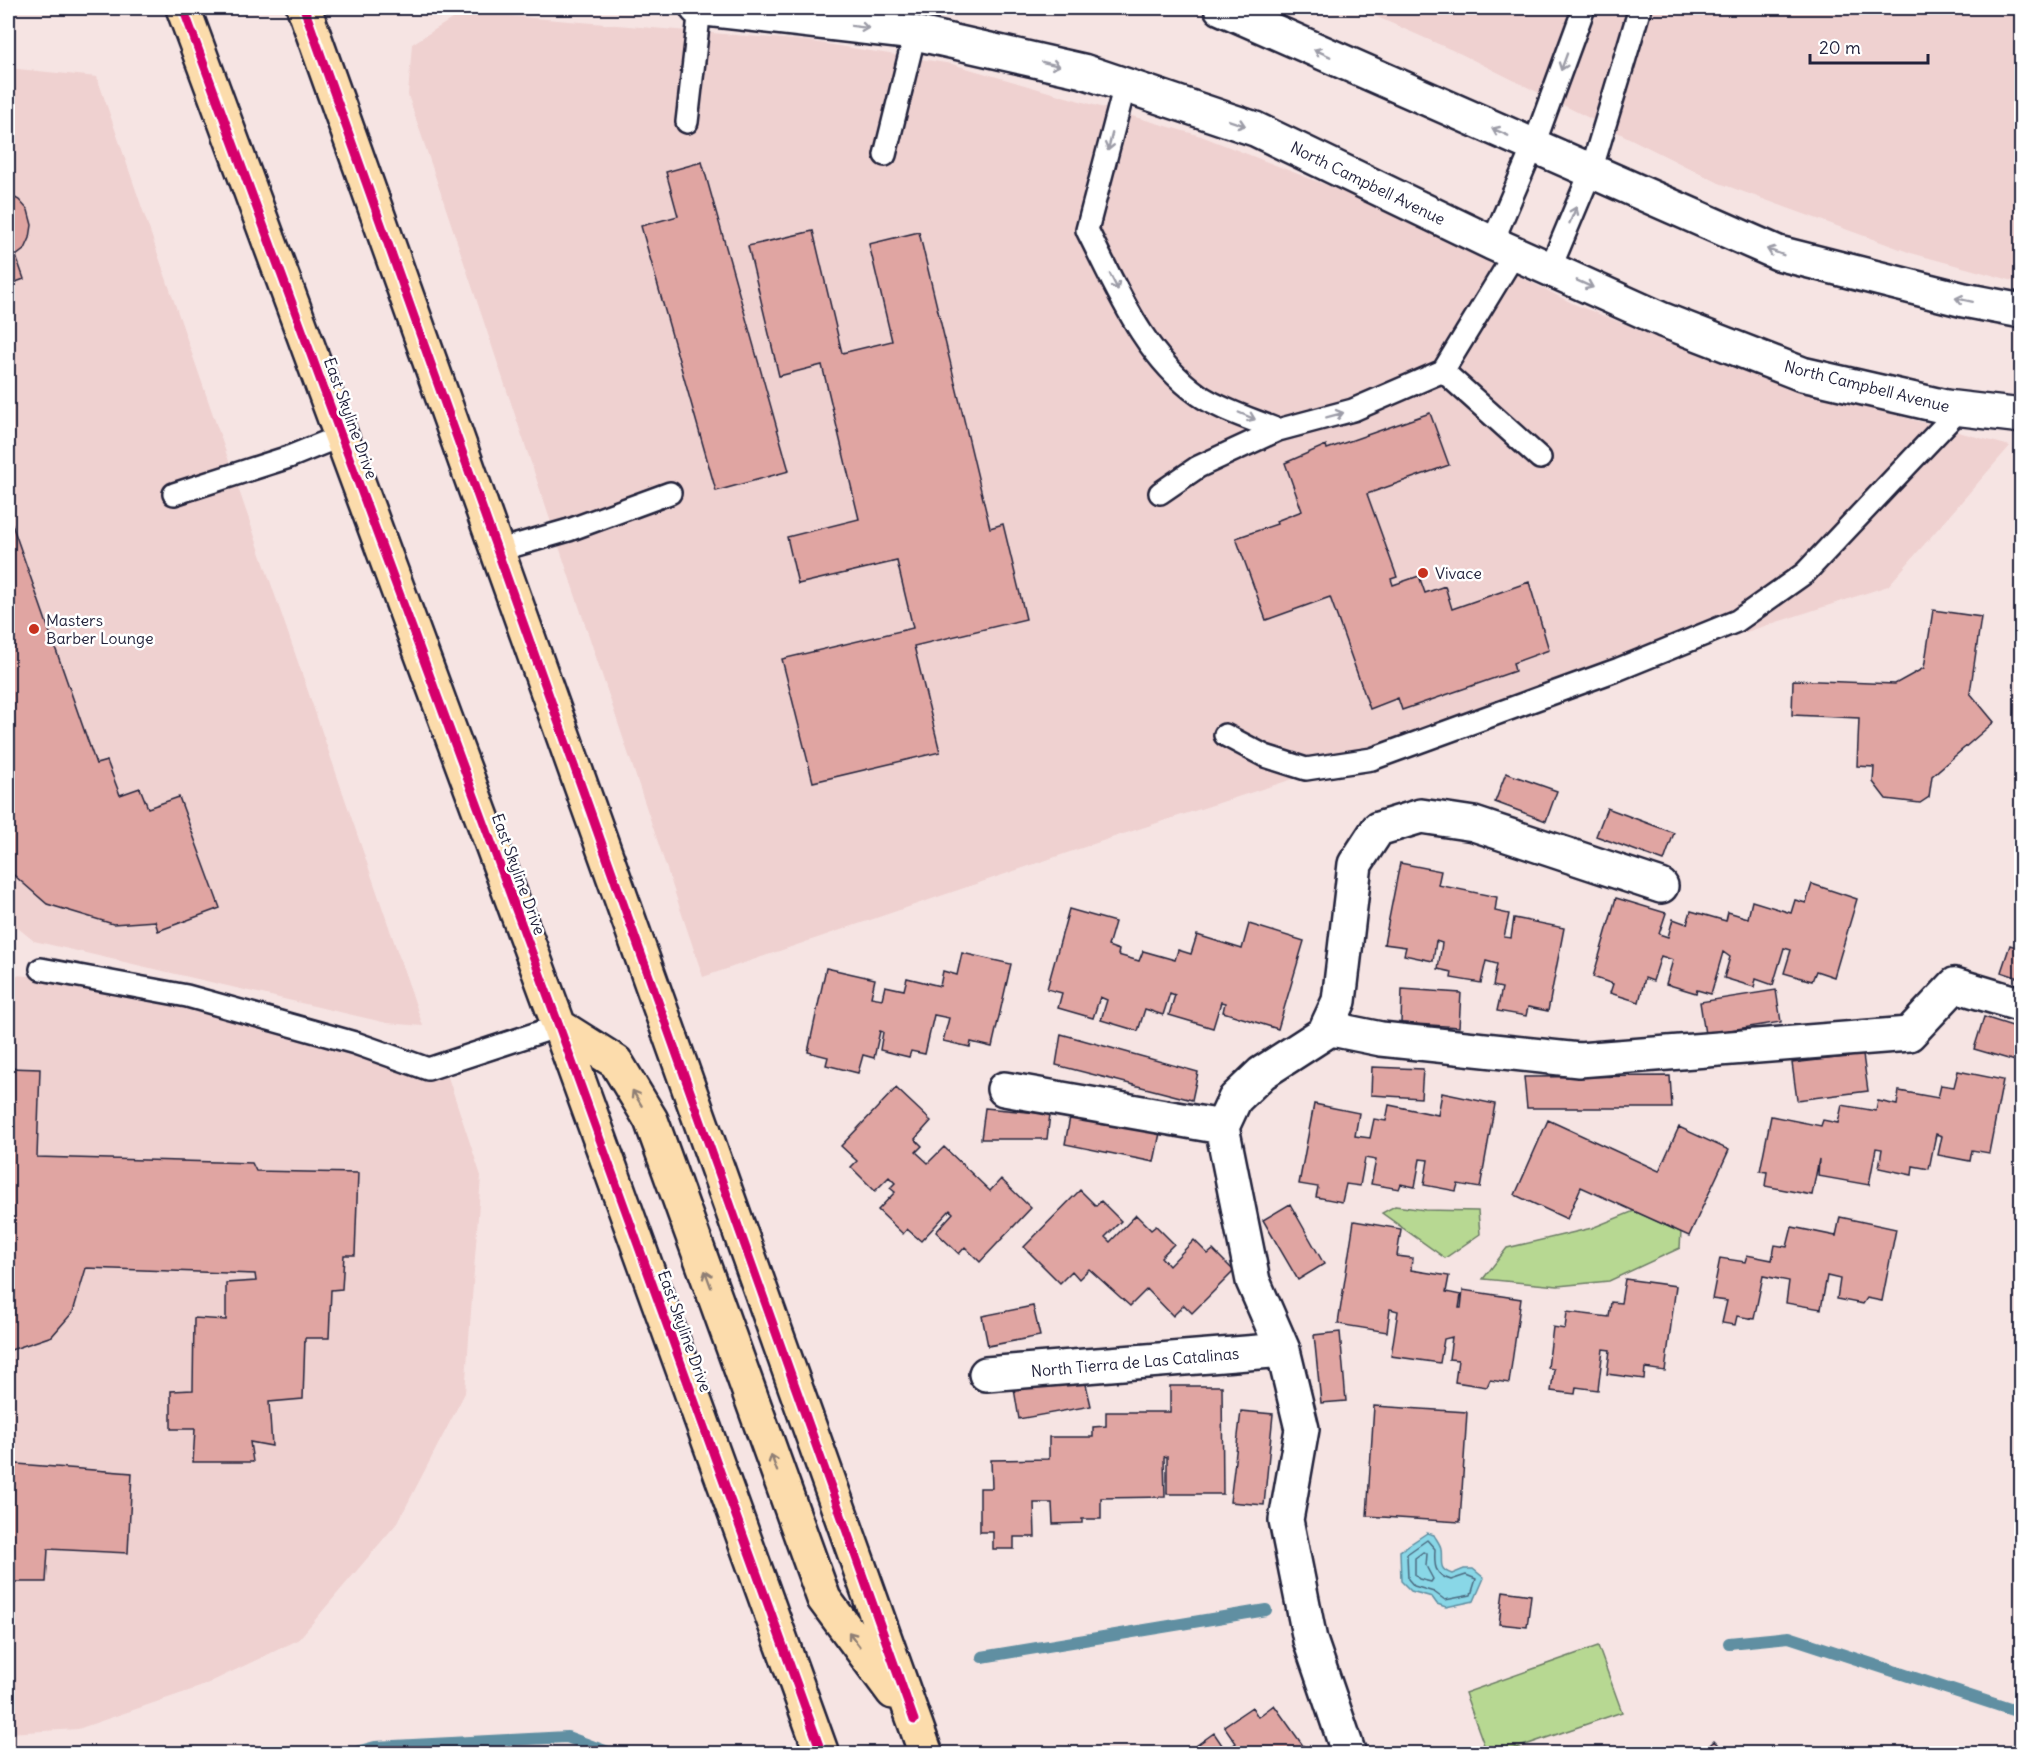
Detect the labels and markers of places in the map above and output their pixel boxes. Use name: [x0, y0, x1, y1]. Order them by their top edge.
place label: Vivace: [1435, 563, 1482, 583]
marker: Vivace: [1416, 566, 1430, 580]
place label: Masters Barber Lounge: [46, 610, 154, 648]
marker: Masters Barber Lounge: [27, 622, 41, 636]

